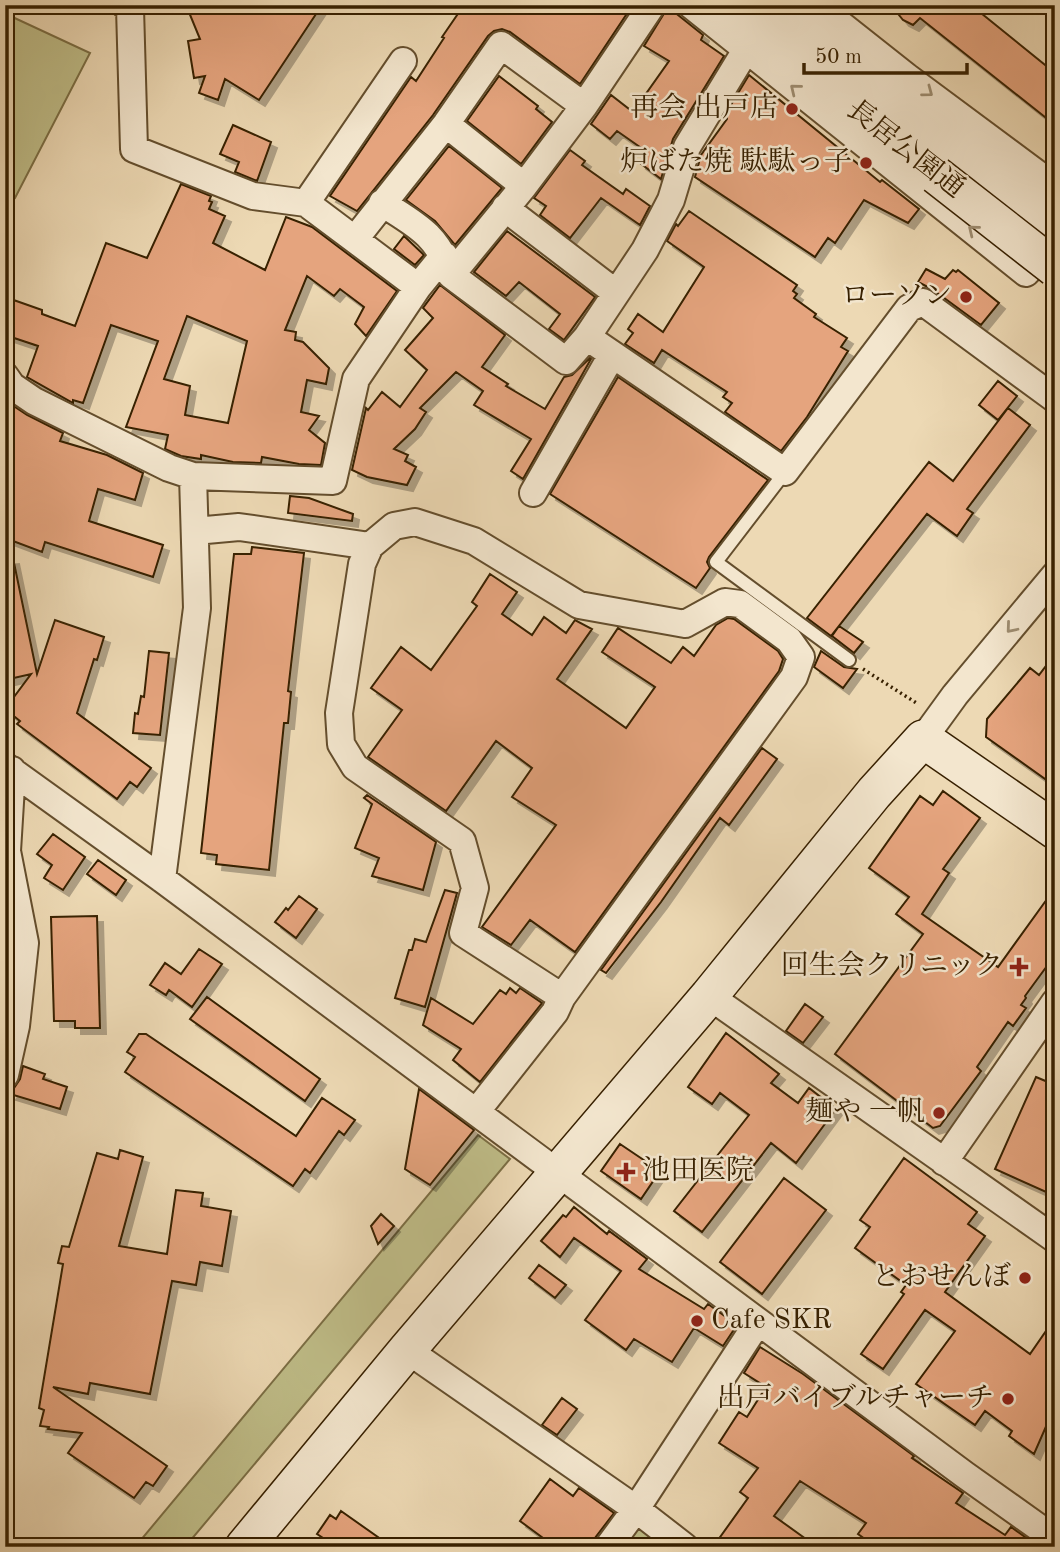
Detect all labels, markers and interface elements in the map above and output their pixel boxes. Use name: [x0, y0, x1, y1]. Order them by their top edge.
scale bar: [804, 32, 967, 76]
text: 50 m: [815, 47, 862, 68]
one-way arrow: [790, 84, 802, 97]
one-way arrow: [920, 84, 932, 97]
place label: 再会 出戸店: [630, 92, 778, 123]
street label: 長居公園通: [841, 94, 971, 204]
marker: 再会 出戸店: [784, 101, 800, 117]
place label: 炉ばた焼 駄駄っ子: [620, 146, 852, 177]
marker: 炉ばた焼 駄駄っ子: [858, 155, 874, 171]
one-way arrow: [968, 226, 980, 239]
place label: ローソン: [841, 283, 952, 311]
marker: ローソン: [958, 289, 974, 305]
one-way arrow: [1007, 619, 1019, 632]
place label: 回生会クリニック: [781, 950, 1003, 981]
marker: 回生会クリニック: [1009, 957, 1029, 977]
place label: 麺や 一帆: [805, 1096, 925, 1127]
marker: 麺や 一帆: [931, 1105, 947, 1121]
place label: 池田医院: [642, 1155, 754, 1186]
marker: 池田医院: [616, 1162, 636, 1182]
place label: とおせんぼ: [872, 1261, 1011, 1292]
marker: とおせんぼ: [1017, 1270, 1033, 1286]
place label: Cafe SKR: [711, 1307, 832, 1335]
marker: Cafe SKR: [689, 1313, 705, 1329]
place label: 出戸バイブルチャーチ: [717, 1382, 994, 1413]
marker: 出戸バイブルチャーチ: [1000, 1391, 1016, 1407]

